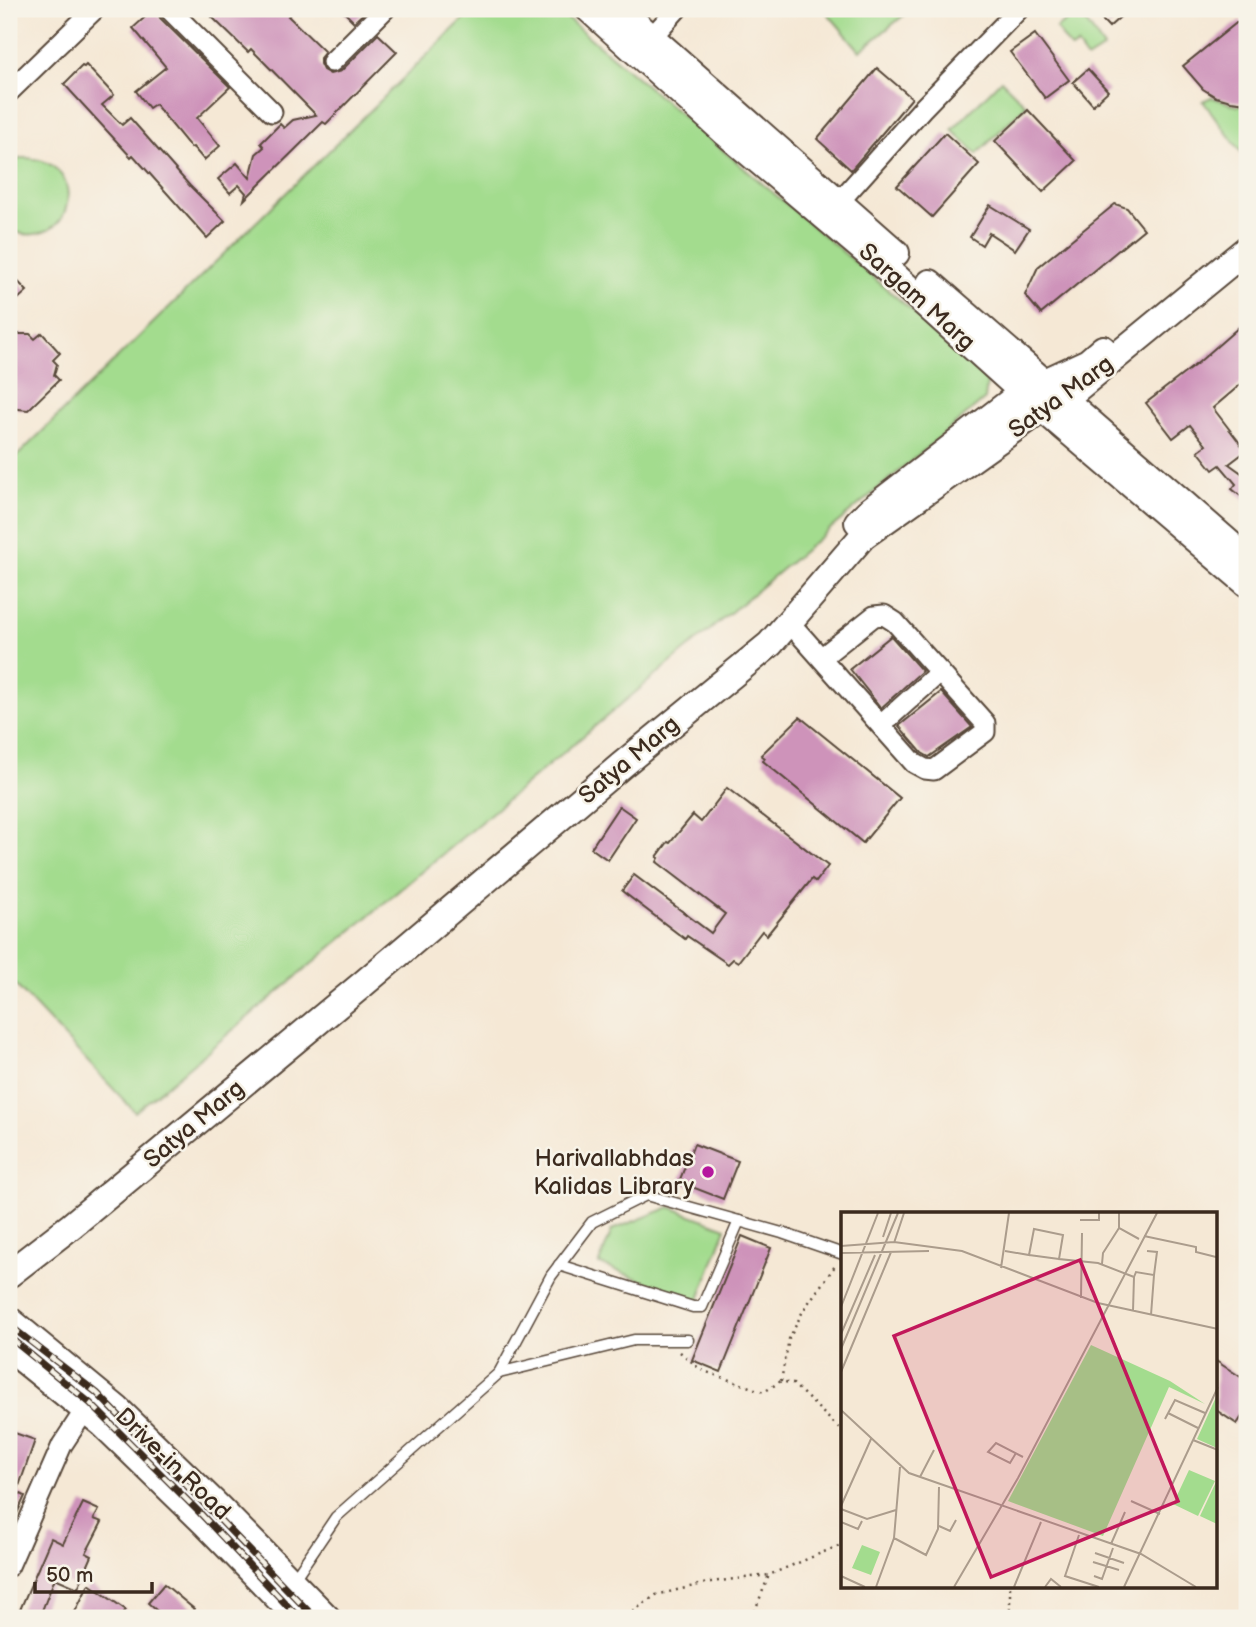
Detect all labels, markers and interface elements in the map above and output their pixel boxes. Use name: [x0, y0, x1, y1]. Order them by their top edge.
street label: Sargam Marg: [853, 237, 981, 357]
street label: Satya Marg: [1003, 349, 1119, 445]
street label: Satya Marg: [573, 710, 685, 810]
street label: Satya Marg: [138, 1074, 250, 1174]
place label: Harivallabhdas Kalidas Library: [533, 1144, 694, 1201]
marker: Harivallabhdas Kalidas Library: [700, 1164, 716, 1180]
inset map: [841, 1212, 1218, 1588]
street label: Drive-in Road: [109, 1402, 237, 1526]
scale bar: [35, 1550, 152, 1594]
text: 50 m: [46, 1563, 93, 1588]

